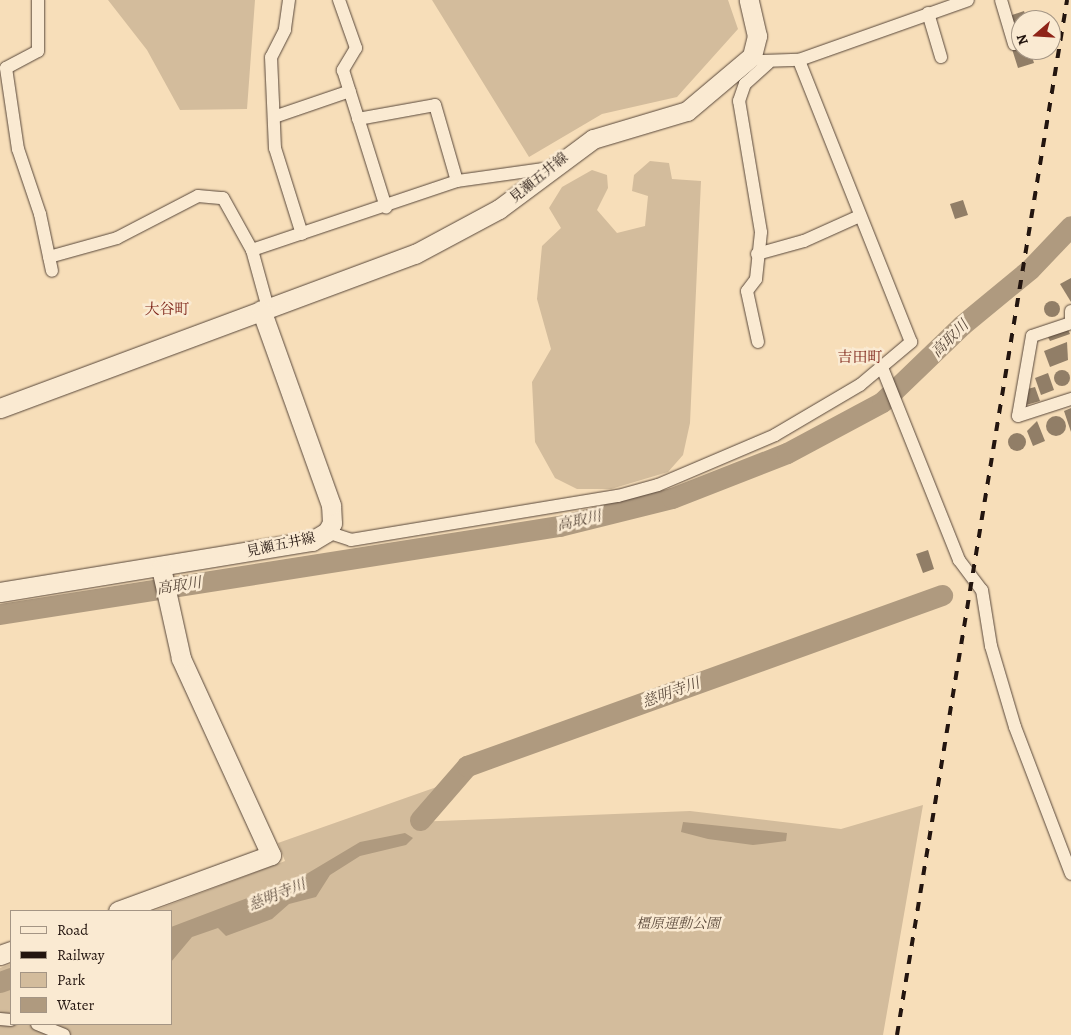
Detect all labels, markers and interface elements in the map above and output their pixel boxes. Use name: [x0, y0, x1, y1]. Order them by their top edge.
north arrow: [1011, 10, 1061, 60]
text: N: [1012, 32, 1033, 48]
street label: 見瀬五井線: [507, 149, 571, 207]
district label: 大谷町: [145, 301, 189, 319]
water label: 高取川: [928, 317, 972, 361]
district label: 吉田町: [838, 349, 882, 367]
water label: 高取川: [555, 507, 603, 535]
street label: 見瀬五井線: [245, 530, 317, 560]
water label: 高取川: [155, 574, 203, 598]
water label: 慈明寺川: [640, 674, 702, 712]
water label: 慈明寺川: [246, 875, 308, 915]
legend: [10, 910, 172, 1025]
park label: 橿原運動公園: [636, 916, 720, 932]
text: Road: [57, 920, 88, 940]
text: Railway: [57, 945, 104, 965]
text: Park: [57, 970, 85, 990]
text: Water: [57, 995, 94, 1015]

